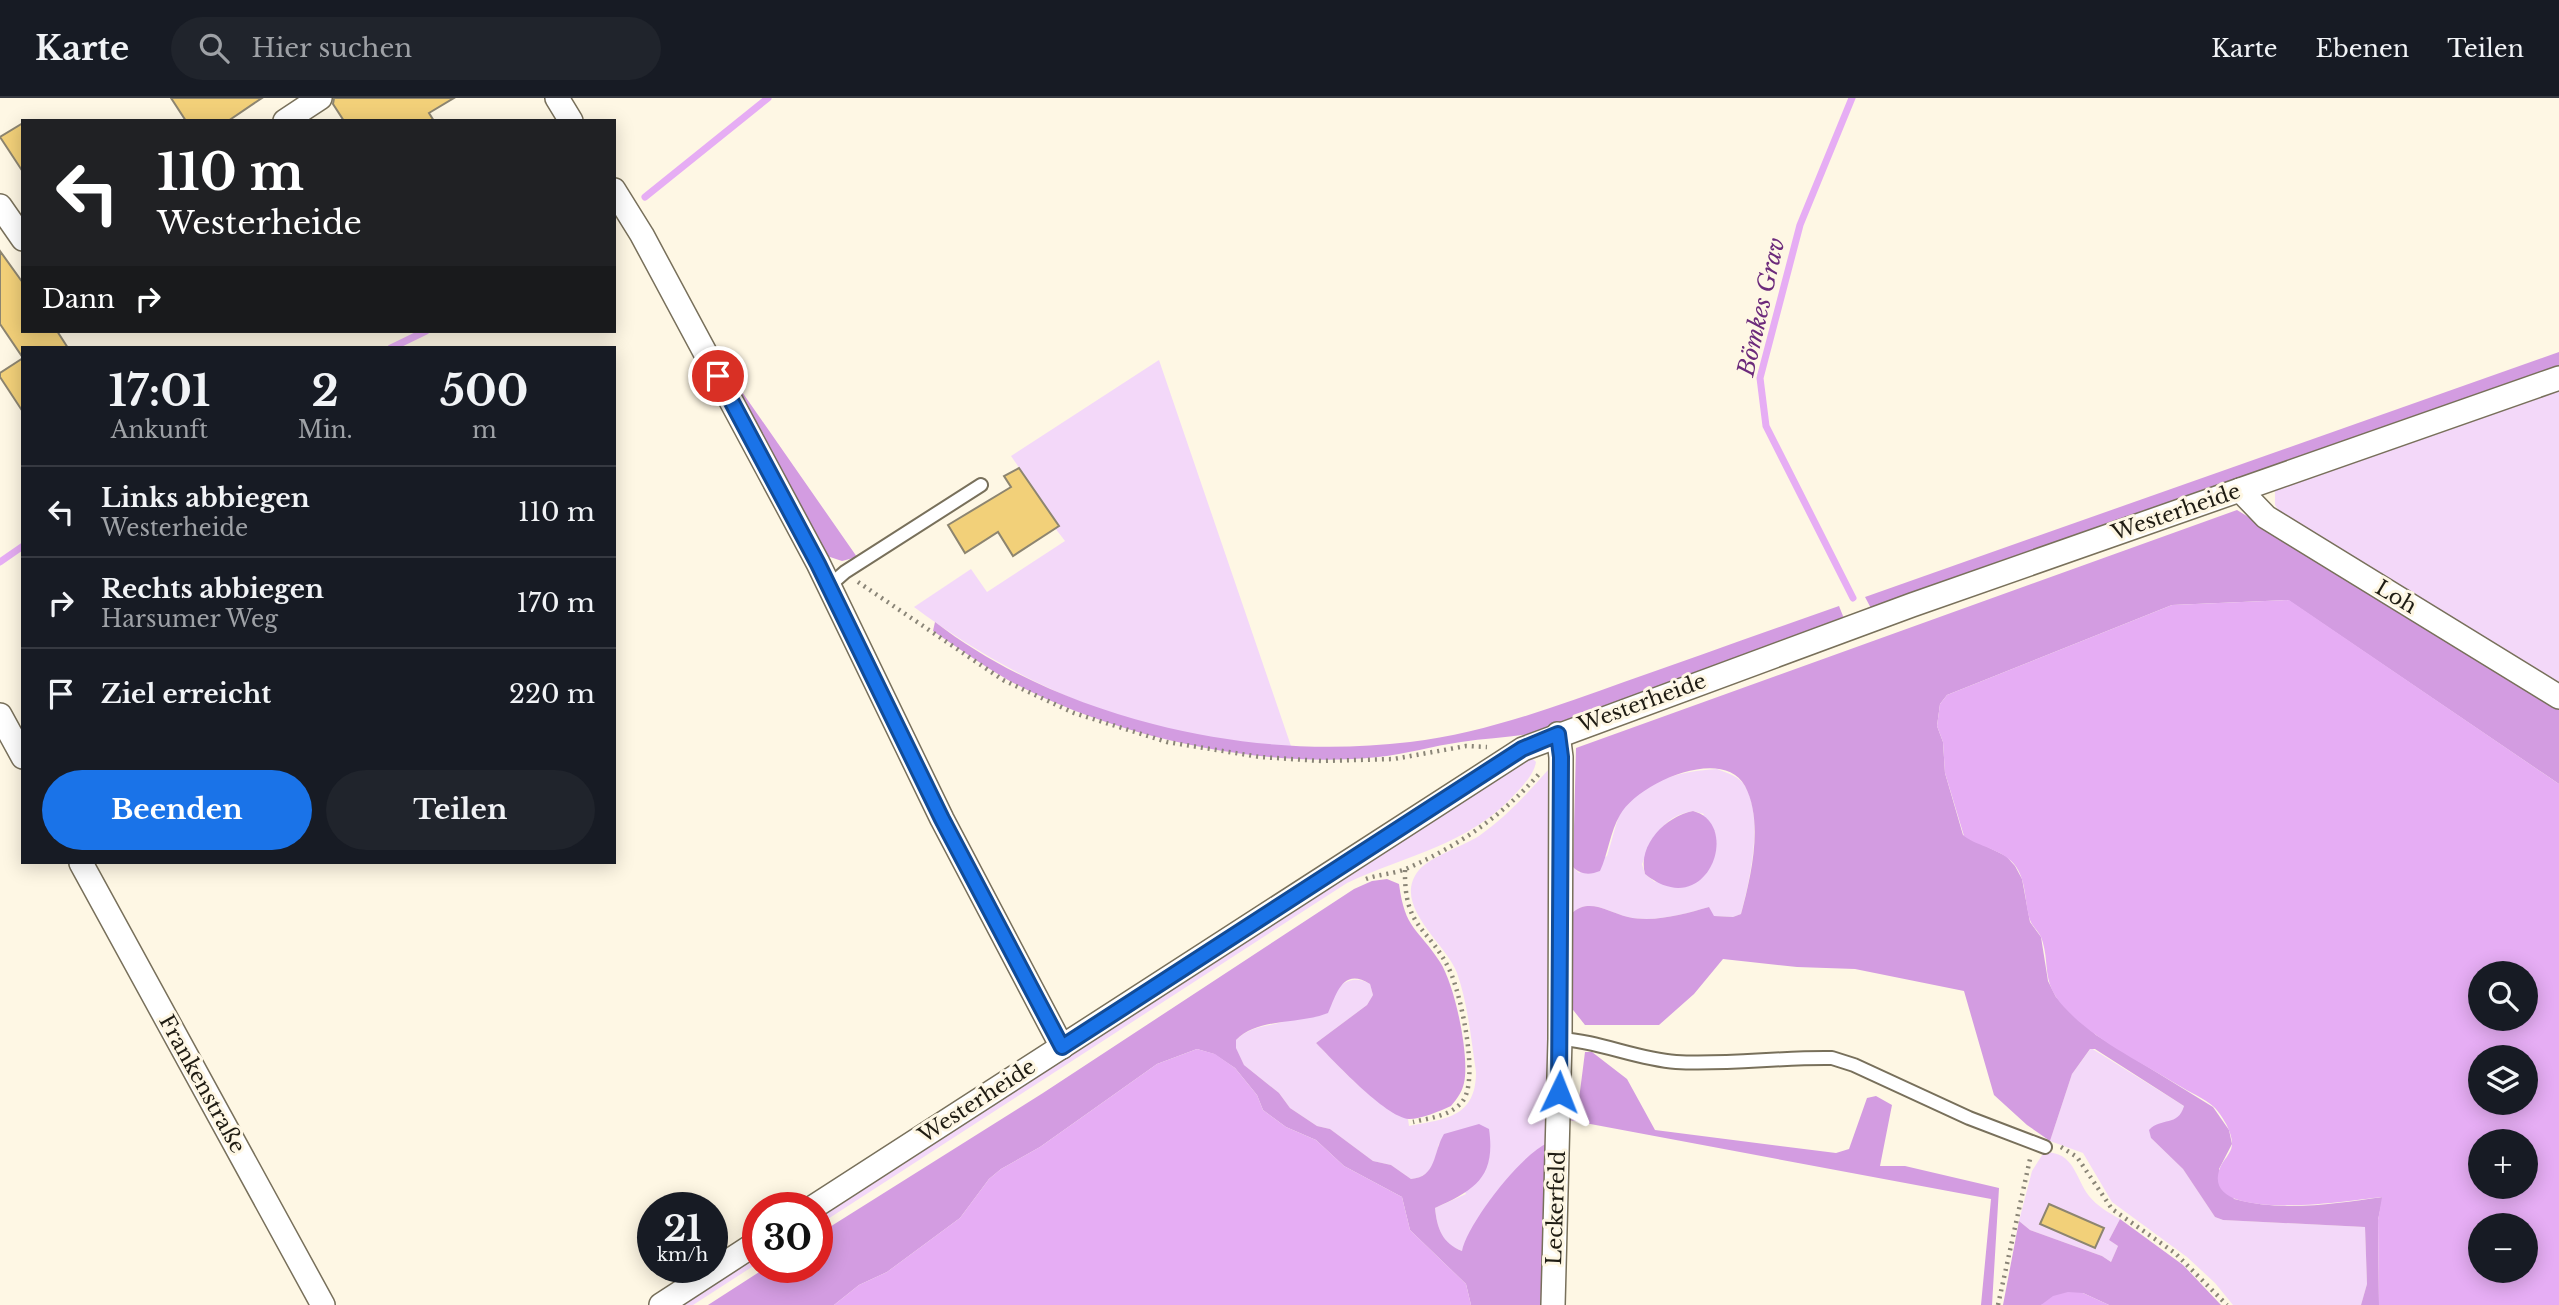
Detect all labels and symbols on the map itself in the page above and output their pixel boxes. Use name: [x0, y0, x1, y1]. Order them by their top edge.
water label: Bömkes Grav: [1731, 235, 1791, 380]
pin: [688, 346, 748, 406]
street label: Westerheide: [2107, 478, 2244, 547]
street label: Loh: [2371, 575, 2421, 619]
street label: Westerheide: [1573, 668, 1710, 739]
street label: Frankenstraße: [153, 1010, 251, 1158]
street label: Westerheide: [913, 1053, 1040, 1149]
position arrow: [1522, 1055, 1596, 1129]
street label: Leckerfeld: [1541, 1150, 1571, 1266]
speed limit sign: 30: [742, 1192, 833, 1283]

